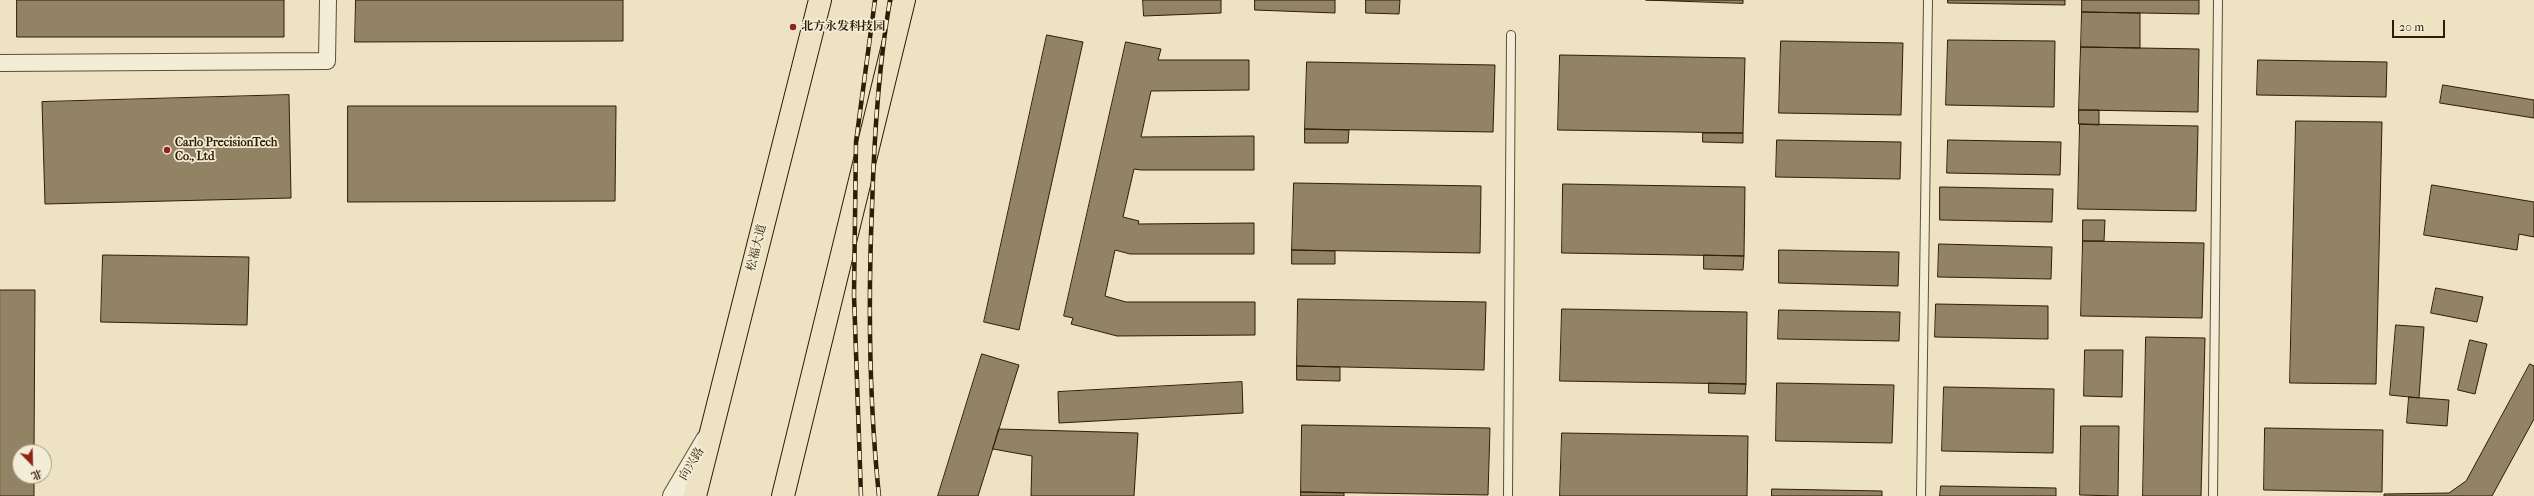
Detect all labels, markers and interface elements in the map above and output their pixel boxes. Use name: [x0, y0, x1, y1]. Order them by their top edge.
scale bar: [2394, 12, 2447, 38]
place label: 北方永发科技园: [801, 20, 885, 34]
text: 20 m: [2399, 20, 2424, 34]
marker: 北方永发科技园: [788, 22, 798, 32]
place label: Carlo PrecisionTech Co., Ltd: [175, 136, 278, 164]
marker: Carlo PrecisionTech Co., Ltd: [162, 145, 172, 155]
street label: 松福大道: [744, 223, 770, 273]
north arrow: [12, 444, 52, 484]
street label: 向兴路: [677, 445, 707, 483]
text: 北: [29, 466, 44, 483]

